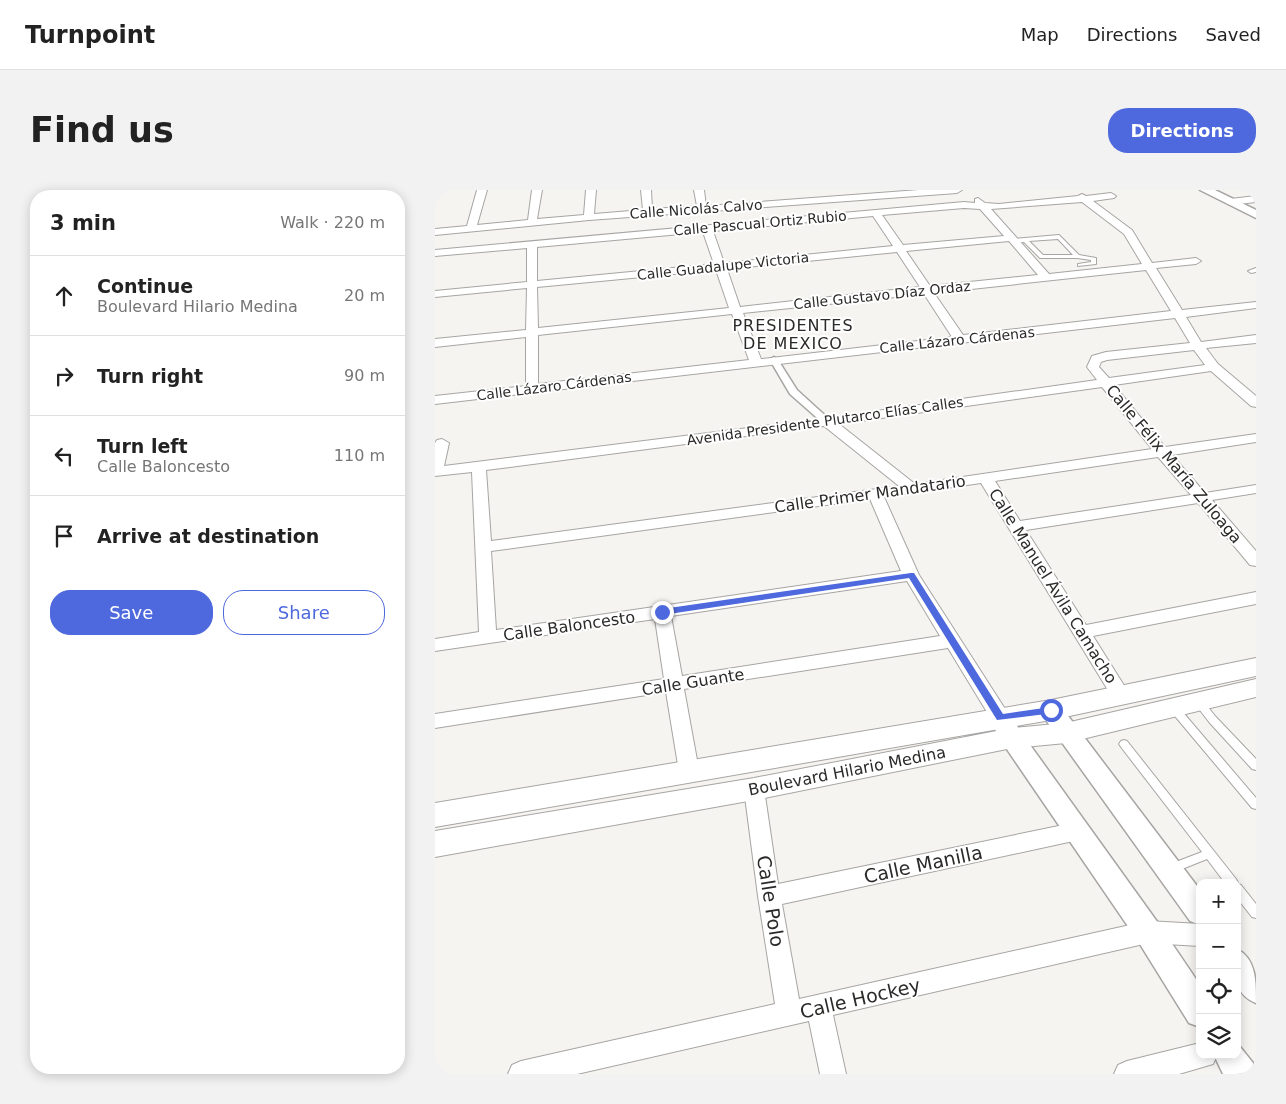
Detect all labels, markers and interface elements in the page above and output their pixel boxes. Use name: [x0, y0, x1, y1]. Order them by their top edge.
text: Turnpoint: [25, 21, 155, 49]
text: Map: [1021, 24, 1059, 45]
text: Directions: [1087, 24, 1177, 45]
text: Saved: [1205, 24, 1261, 45]
button: Directions: [1108, 108, 1256, 153]
text: Find us: [30, 110, 174, 150]
street label: Calle Nicolás Calvo: [629, 196, 763, 222]
street label: Calle Pascual Ortiz Rubio: [673, 207, 847, 239]
text: 3 min: [50, 211, 116, 235]
text: Walk · 220 m: [280, 213, 385, 232]
street label: Calle Guadalupe Victoria: [636, 249, 810, 283]
text: Continue: [97, 275, 193, 297]
street label: Calle Gustavo Díaz Ordaz: [793, 278, 971, 312]
icon: ahead: [50, 282, 78, 310]
text: 20 m: [344, 286, 385, 305]
text: Boulevard Hilario Medina: [97, 297, 298, 316]
district label: PRESIDENTES DE MEXICO: [732, 316, 854, 353]
street label: Calle Lázaro Cárdenas: [879, 324, 1035, 356]
icon: right: [50, 362, 78, 390]
text: Turn right: [97, 365, 203, 387]
text: 90 m: [344, 366, 385, 385]
street label: Calle Lázaro Cárdenas: [476, 369, 632, 403]
street label: Calle Félix María Zuloaga: [1102, 381, 1246, 547]
street label: Avenida Presidente Plutarco Elías Calles: [686, 394, 964, 448]
text: Turn left: [97, 435, 188, 457]
icon: left: [50, 442, 78, 470]
text: 110 m: [334, 446, 385, 465]
text: Calle Baloncesto: [97, 457, 230, 476]
street label: Calle Primer Mandatario: [773, 471, 967, 517]
street label: Calle Manuel Ávila Camacho: [985, 485, 1121, 687]
icon: arrive: [50, 522, 78, 550]
text: Arrive at destination: [97, 525, 319, 547]
button: Save: [50, 590, 213, 635]
button: Share: [223, 590, 385, 635]
route end: [651, 601, 674, 624]
street label: Calle Baloncesto: [502, 607, 636, 645]
street label: Calle Guante: [640, 665, 746, 699]
route start: [1040, 699, 1063, 722]
street label: Boulevard Hilario Medina: [747, 743, 947, 799]
street label: Calle Manilla: [862, 841, 984, 887]
street label: Calle Polo: [753, 854, 789, 948]
map controls: [1196, 879, 1241, 1059]
button: +: [1196, 879, 1241, 924]
button: −: [1196, 924, 1241, 969]
button: locate: [1196, 969, 1241, 1014]
street label: Calle Hockey: [798, 973, 922, 1023]
button: layers: [1196, 1014, 1241, 1059]

